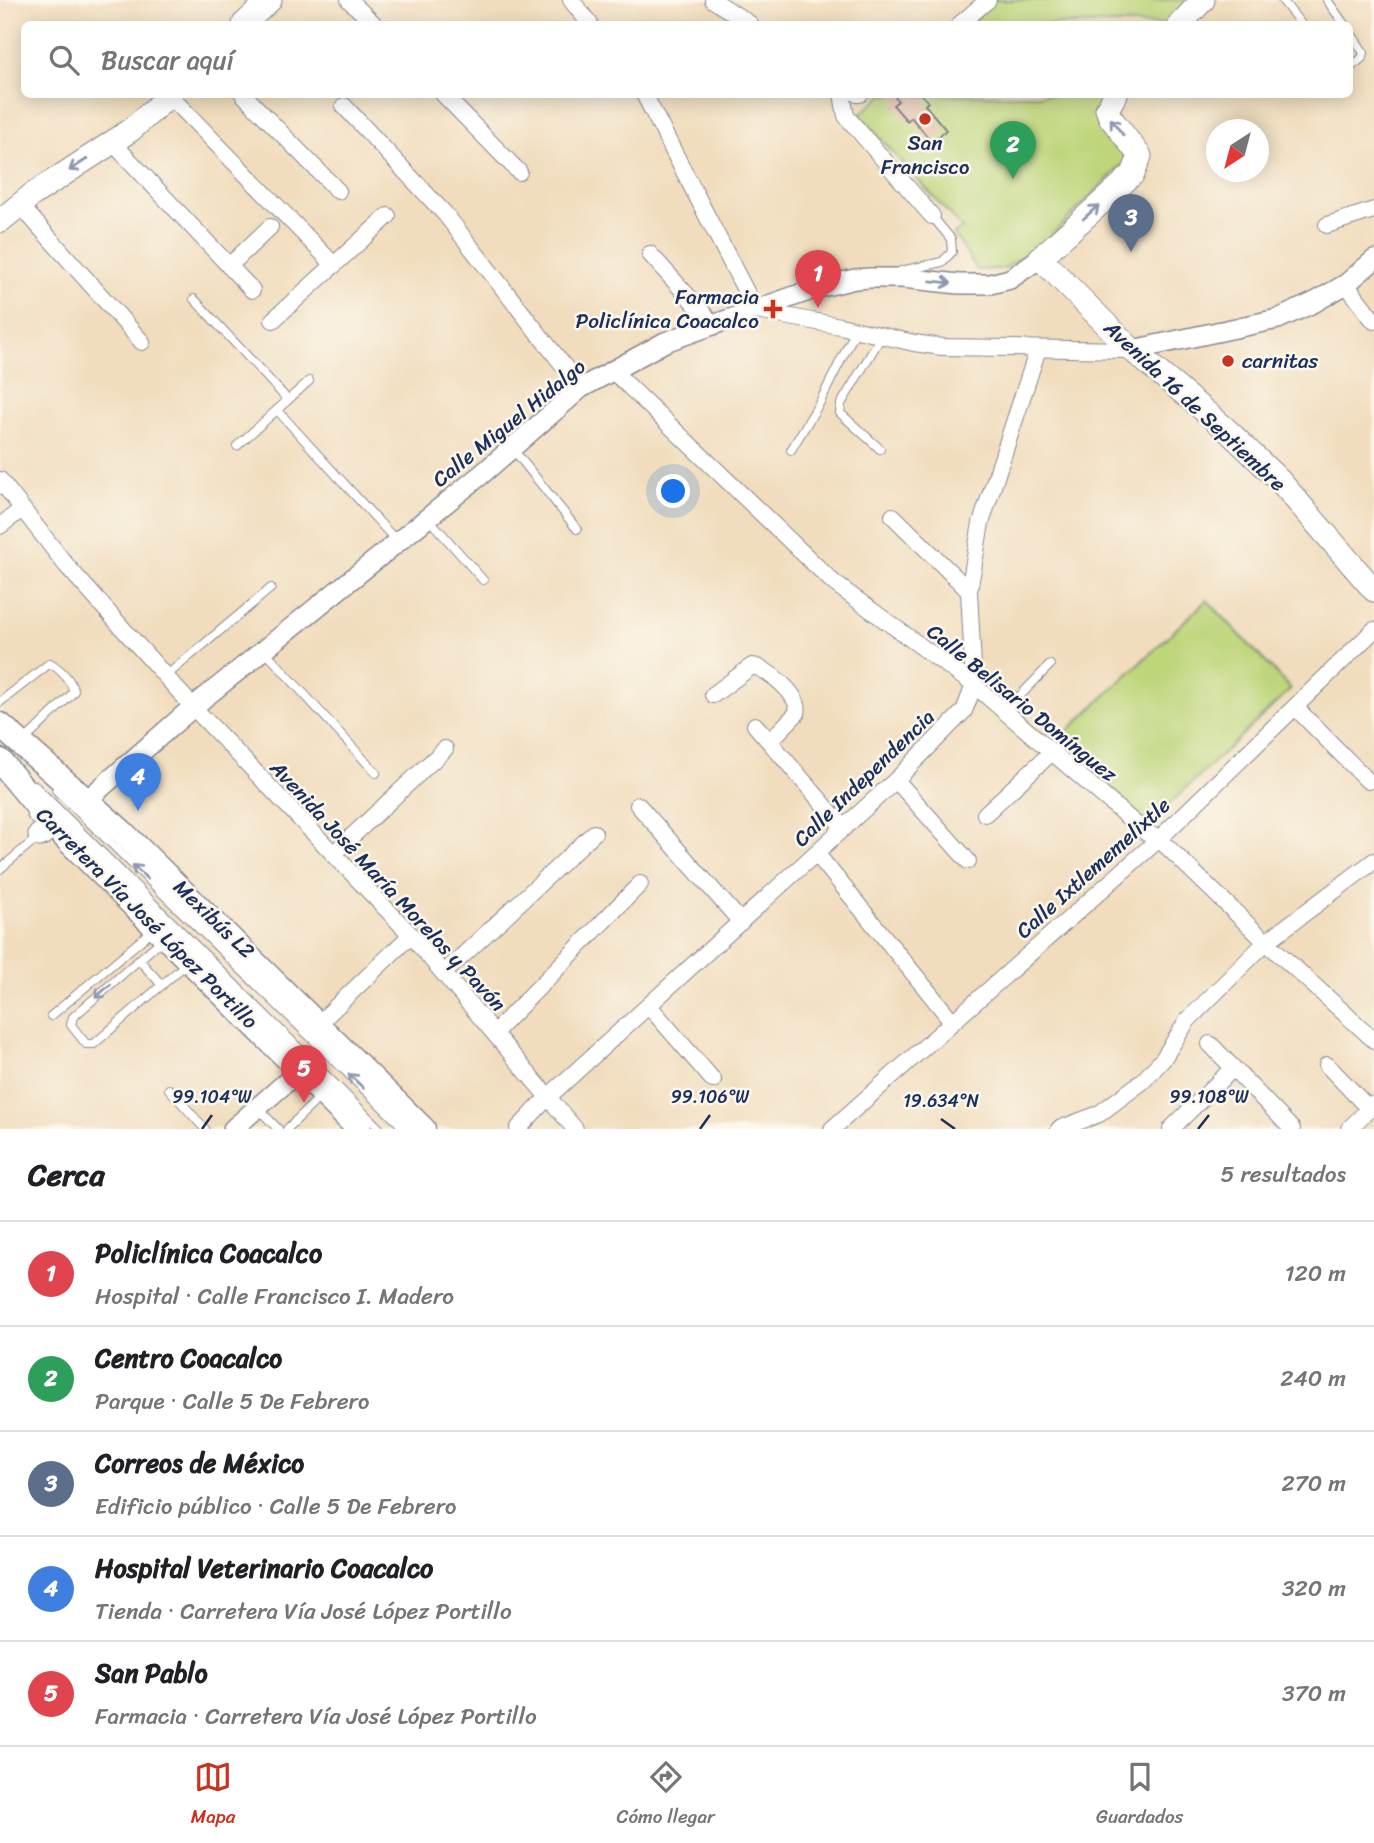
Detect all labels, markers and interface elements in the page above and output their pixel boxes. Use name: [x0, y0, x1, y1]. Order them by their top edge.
search box: [21, 21, 1353, 98]
text: Buscar aquí: [101, 37, 234, 83]
icon: search: [45, 41, 83, 79]
marker: San Francisco: [917, 111, 933, 127]
one-way arrow: [1110, 118, 1125, 136]
north arrow: [1206, 119, 1269, 182]
pin: 2: [990, 121, 1036, 179]
place label: San Francisco: [881, 124, 969, 186]
one-way arrow: [69, 158, 88, 173]
pin: 3: [1108, 194, 1154, 252]
one-way arrow: [1082, 204, 1100, 220]
pin: 1: [795, 250, 841, 308]
one-way arrow: [930, 276, 952, 289]
place label: Farmacia Policlínica Coacalco: [575, 278, 759, 340]
marker: Farmacia Policlínica Coacalco: [765, 301, 781, 317]
street label: Avenida 16 de Septiembre: [1094, 310, 1296, 502]
place label: carnitas: [1242, 342, 1319, 380]
street label: Calle Miguel Hidalgo: [423, 348, 595, 497]
marker: carnitas: [1220, 353, 1236, 369]
your location: [656, 474, 690, 508]
street label: Calle Belisario Domínguez: [918, 614, 1126, 792]
street label: Calle Independencia: [784, 699, 944, 856]
street label: Avenida José María Morelos y Pavón: [260, 750, 516, 1021]
pin: 4: [115, 753, 161, 811]
street label: Calle Ixtlememelixtle: [1007, 787, 1180, 949]
street label: Carretera Vía José López Portillo: [27, 798, 268, 1039]
one-way arrow: [132, 863, 149, 880]
street label: Mexibús L2: [164, 870, 264, 968]
one-way arrow: [94, 983, 112, 999]
pin: 5: [281, 1045, 327, 1103]
one-way arrow: [348, 1073, 365, 1090]
text: 99.104°W: [172, 1081, 253, 1113]
text: 99.106°W: [671, 1081, 750, 1113]
text: 99.108°W: [1169, 1081, 1250, 1113]
text: 19.634°N: [903, 1085, 979, 1117]
text: Cerca: [28, 1148, 104, 1202]
text: 5 resultados: [1220, 1154, 1346, 1195]
text: Policlínica Coacalco: [95, 1230, 322, 1276]
text: 1: [46, 1253, 56, 1294]
text: 120 m: [1285, 1253, 1346, 1294]
text: Hospital · Calle Francisco I. Madero: [95, 1276, 454, 1317]
text: Centro Coacalco: [95, 1335, 282, 1381]
text: 2: [44, 1358, 58, 1399]
text: 240 m: [1280, 1358, 1346, 1399]
text: Parque · Calle 5 De Febrero: [95, 1381, 369, 1422]
text: Correos de México: [95, 1440, 304, 1486]
text: 3: [45, 1463, 57, 1504]
text: 270 m: [1281, 1463, 1346, 1504]
text: Edificio público · Calle 5 De Febrero: [95, 1486, 456, 1527]
text: Hospital Veterinario Coacalco: [95, 1545, 433, 1591]
text: 4: [44, 1568, 58, 1609]
text: 320 m: [1282, 1568, 1346, 1609]
text: Tienda · Carretera Vía José López Portillo: [95, 1591, 512, 1632]
text: San Pablo: [95, 1650, 208, 1696]
text: 5: [44, 1673, 58, 1714]
text: 370 m: [1282, 1673, 1346, 1714]
text: Farmacia · Carretera Vía José López Portillo: [95, 1696, 537, 1737]
tab: Mapa: [191, 1758, 235, 1833]
tab: Cómo llegar: [617, 1758, 715, 1833]
tab: Guardados: [1096, 1758, 1183, 1833]

